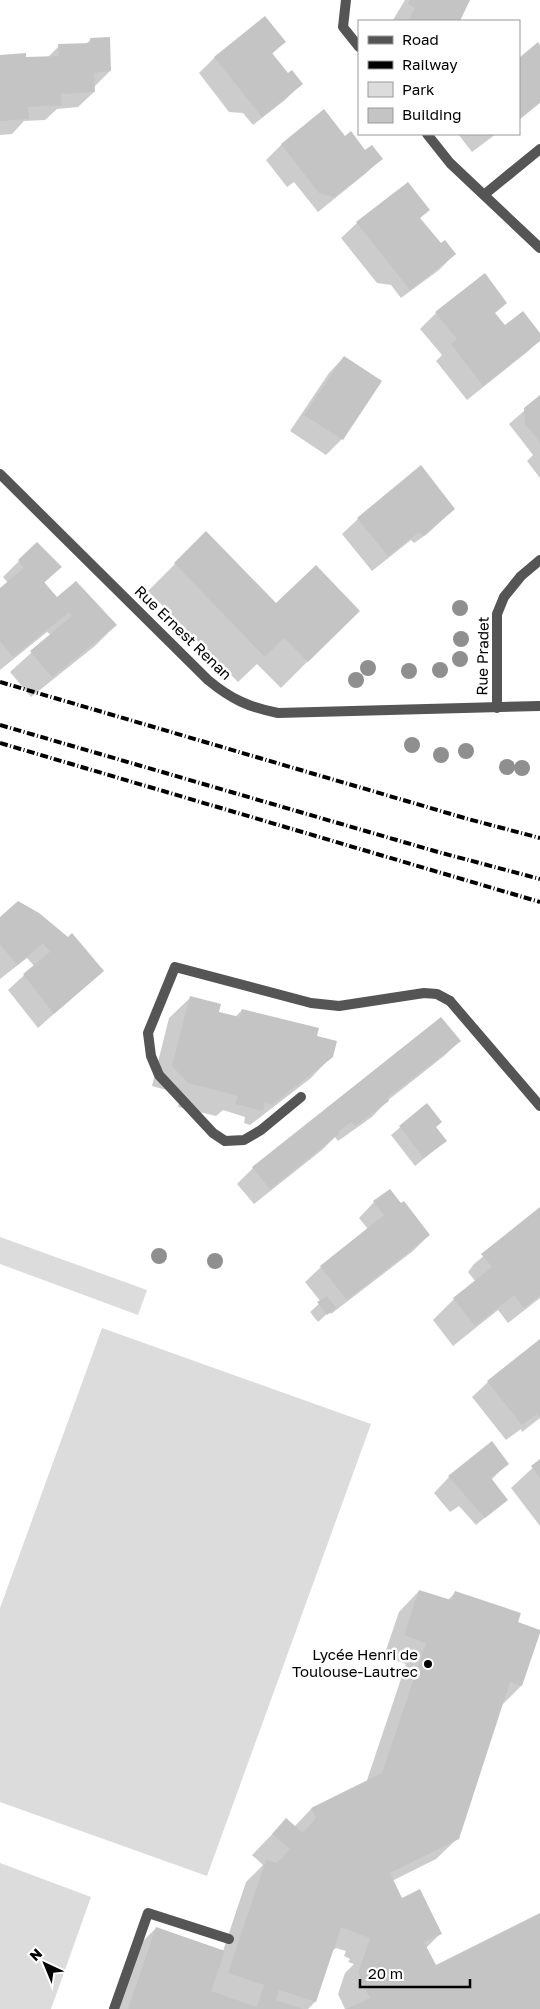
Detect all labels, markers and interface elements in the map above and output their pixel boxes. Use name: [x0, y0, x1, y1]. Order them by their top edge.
legend: [358, 20, 520, 135]
text: Road: [402, 30, 439, 48]
text: Railway: [402, 55, 458, 73]
text: Park: [402, 80, 435, 98]
text: Building: [402, 105, 462, 123]
street label: Rue Ernest Renan: [132, 581, 236, 683]
street label: Rue Pradet: [472, 616, 492, 696]
place label: Lycée Henri de Toulouse-Lautrec: [292, 1645, 418, 1680]
marker: Lycée Henri de Toulouse-Lautrec: [422, 1658, 434, 1670]
north arrow: [20, 1939, 70, 1989]
text: N: [26, 1944, 45, 1964]
scale bar: [360, 1956, 470, 1988]
text: 20 m: [368, 1964, 403, 1982]

